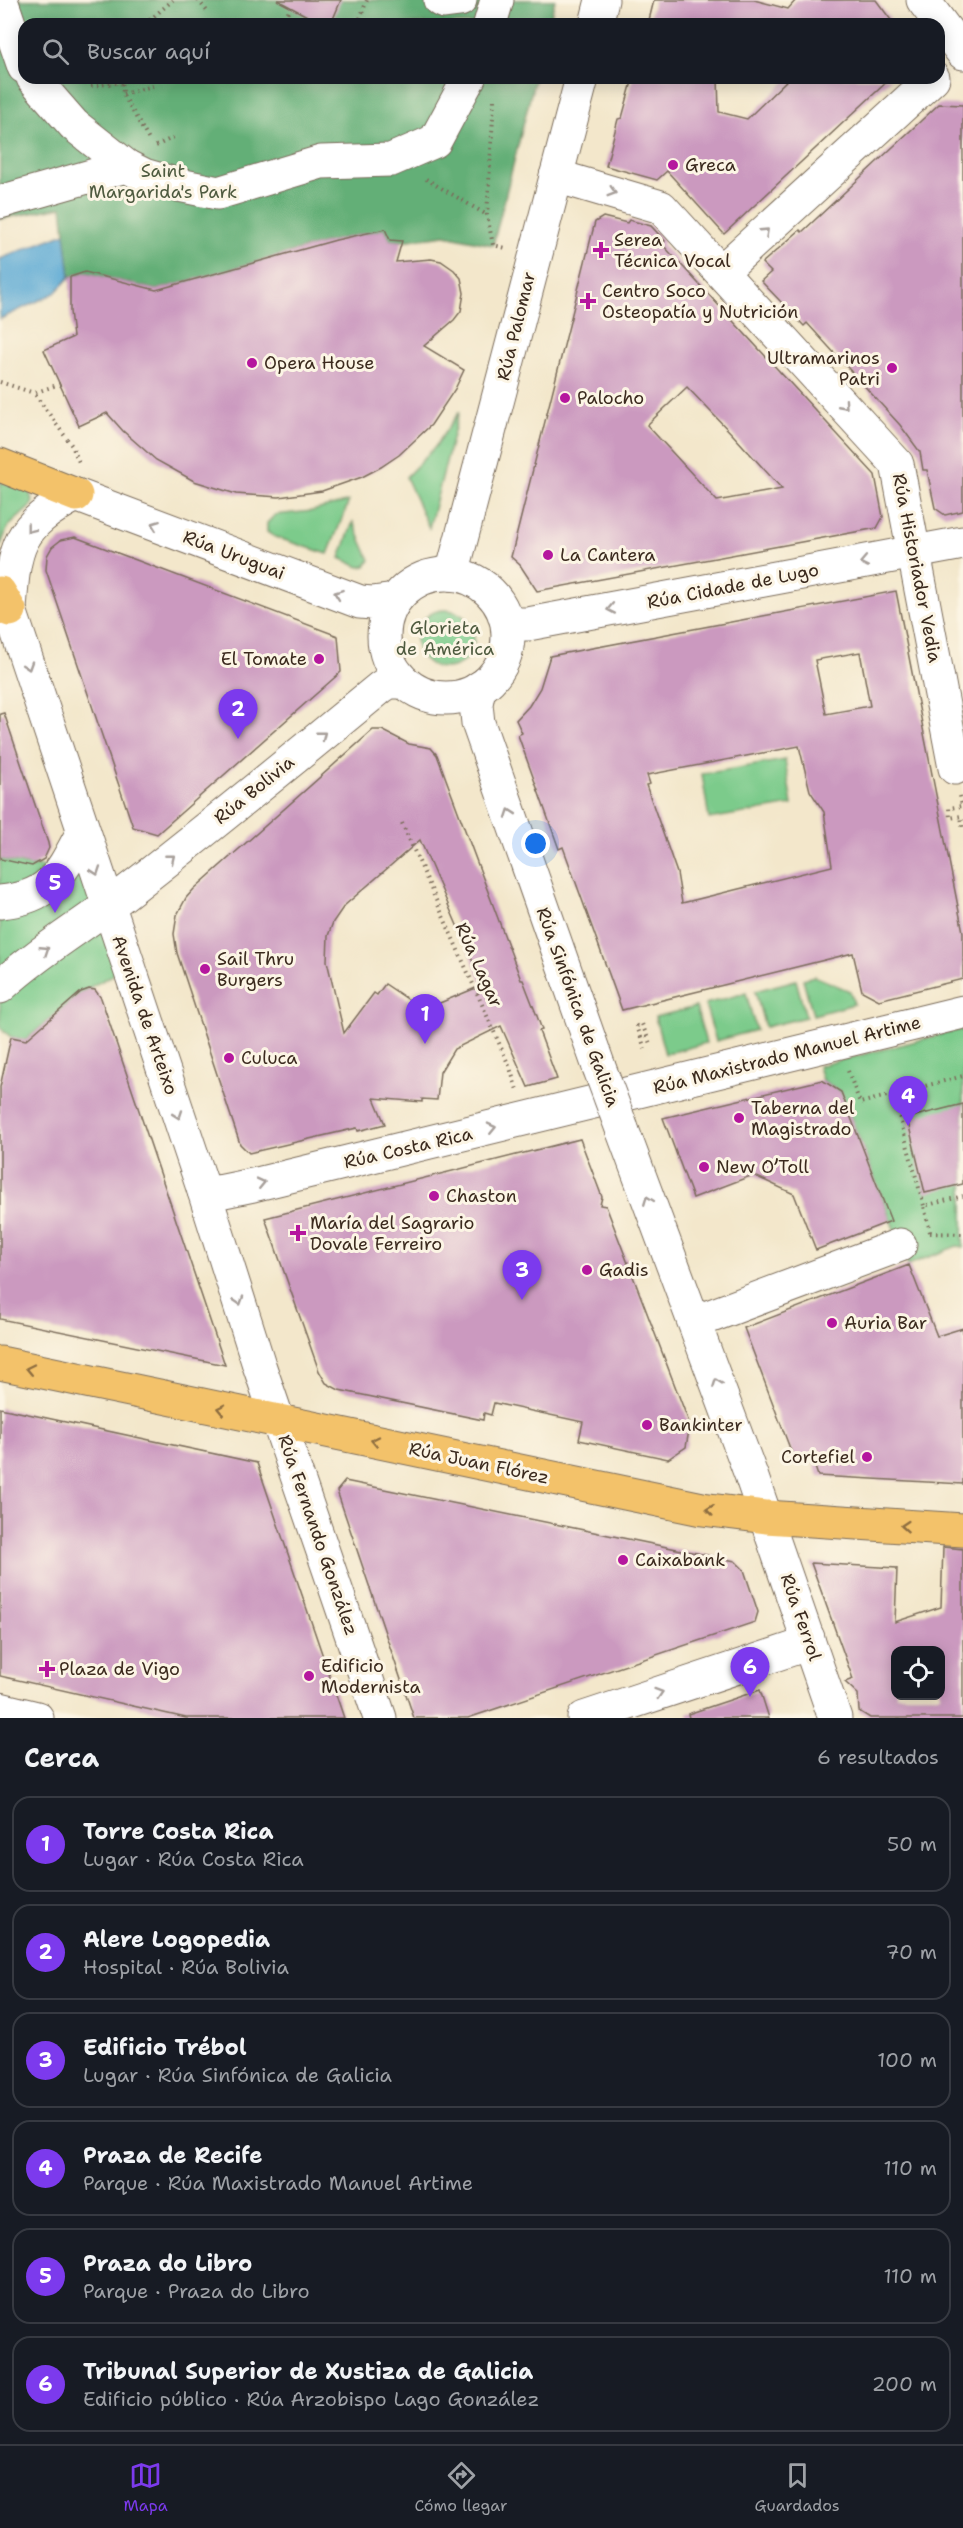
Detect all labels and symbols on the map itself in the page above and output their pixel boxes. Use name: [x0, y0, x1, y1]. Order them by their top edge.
place label: Greca: [685, 153, 736, 177]
marker: Greca: [666, 158, 680, 172]
park label: Saint Margarida's Park: [89, 159, 237, 204]
one-way arrow: [606, 185, 617, 197]
place label: Serea Técnica Vocal: [614, 228, 731, 273]
one-way arrow: [759, 228, 769, 239]
marker: Serea Técnica Vocal: [592, 241, 610, 259]
street label: Rúa Palomar: [491, 269, 541, 383]
place label: Centro Soco Osteopatía y Nutrición: [602, 279, 798, 324]
marker: Centro Soco Osteopatía y Nutrición: [579, 292, 597, 310]
place label: Ultramarinos Patri: [767, 346, 880, 391]
place label: Opera House: [264, 351, 375, 375]
marker: Opera House: [245, 356, 259, 370]
marker: Ultramarinos Patri: [885, 361, 899, 375]
place label: Palocho: [577, 386, 644, 410]
marker: Palocho: [558, 391, 572, 405]
one-way arrow: [837, 399, 848, 409]
street label: Rúa Historiador Vedia: [887, 471, 947, 665]
one-way arrow: [151, 520, 162, 532]
one-way arrow: [26, 522, 37, 533]
street label: Rúa Uruguai: [180, 525, 288, 585]
place label: La Cantera: [560, 543, 656, 567]
marker: La Cantera: [541, 548, 555, 562]
one-way arrow: [860, 555, 870, 568]
street label: Rúa Cidade de Lugo: [645, 558, 821, 614]
one-way arrow: [333, 589, 344, 601]
one-way arrow: [606, 602, 616, 615]
park label: Glorieta de América: [396, 616, 494, 661]
place label: El Tomate: [221, 647, 307, 671]
marker: El Tomate: [312, 652, 326, 666]
one-way arrow: [21, 660, 34, 671]
pin: 2: [218, 690, 258, 739]
one-way arrow: [315, 731, 326, 742]
street label: Rúa Bolivia: [209, 750, 299, 830]
one-way arrow: [504, 809, 517, 819]
your location: [521, 829, 550, 858]
one-way arrow: [164, 854, 175, 865]
pin: 5: [36, 864, 74, 913]
one-way arrow: [89, 865, 101, 876]
street label: Rúa Sinfónica de Galicia: [531, 904, 625, 1110]
street label: Rúa Lagar: [450, 919, 508, 1011]
street label: Avenida de Arteixo: [106, 932, 184, 1098]
one-way arrow: [38, 946, 49, 957]
place label: Sail Thru Burgers: [217, 947, 294, 992]
marker: Sail Thru Burgers: [198, 962, 212, 976]
pin: 1: [406, 994, 444, 1044]
street label: Rúa Maxistrado Manuel Artime: [651, 1010, 923, 1100]
place label: Culuca: [241, 1046, 297, 1070]
marker: Culuca: [222, 1051, 236, 1065]
pin: 4: [888, 1076, 928, 1126]
place label: Taberna del Magistrado: [751, 1096, 855, 1141]
one-way arrow: [171, 1109, 184, 1120]
marker: Taberna del Magistrado: [732, 1111, 746, 1125]
street label: Rúa Costa Rica: [341, 1122, 475, 1174]
one-way arrow: [487, 1122, 497, 1135]
place label: New O’Toll: [716, 1155, 810, 1179]
marker: New O’Toll: [697, 1160, 711, 1174]
one-way arrow: [256, 1177, 266, 1190]
place label: Chaston: [446, 1184, 517, 1208]
marker: Chaston: [427, 1189, 441, 1203]
one-way arrow: [643, 1195, 656, 1206]
place label: María del Sagrario Dovale Ferreiro: [310, 1211, 474, 1256]
marker: María del Sagrario Dovale Ferreiro: [291, 1226, 305, 1240]
pin: 3: [502, 1250, 542, 1300]
place label: Gadis: [599, 1258, 649, 1282]
marker: Gadis: [580, 1263, 594, 1277]
one-way arrow: [232, 1295, 244, 1306]
place label: Auria Bar: [844, 1311, 927, 1335]
marker: Auria Bar: [825, 1316, 839, 1330]
one-way arrow: [26, 1363, 36, 1376]
one-way arrow: [712, 1378, 725, 1389]
one-way arrow: [216, 1403, 226, 1416]
place label: Bankinter: [659, 1413, 743, 1437]
marker: Bankinter: [640, 1418, 654, 1432]
street label: Rúa Fernando González: [272, 1432, 364, 1638]
one-way arrow: [371, 1435, 381, 1448]
street label: Rúa Juan Flórez: [407, 1436, 551, 1490]
place label: Cortefiel: [781, 1445, 856, 1469]
marker: Cortefiel: [860, 1450, 874, 1464]
one-way arrow: [706, 1504, 715, 1517]
one-way arrow: [900, 1520, 909, 1533]
place label: Caixabank: [635, 1548, 725, 1572]
marker: Caixabank: [616, 1553, 630, 1567]
street label: Rúa Ferrol: [775, 1570, 827, 1664]
pin: 6: [730, 1648, 770, 1697]
place label: Edificio Modernista: [321, 1654, 421, 1699]
place label: Plaza de Vigo: [59, 1657, 180, 1681]
marker: Plaza de Vigo: [40, 1662, 54, 1676]
marker: Edificio Modernista: [302, 1669, 316, 1683]
one-way arrow: [654, 1688, 664, 1700]

